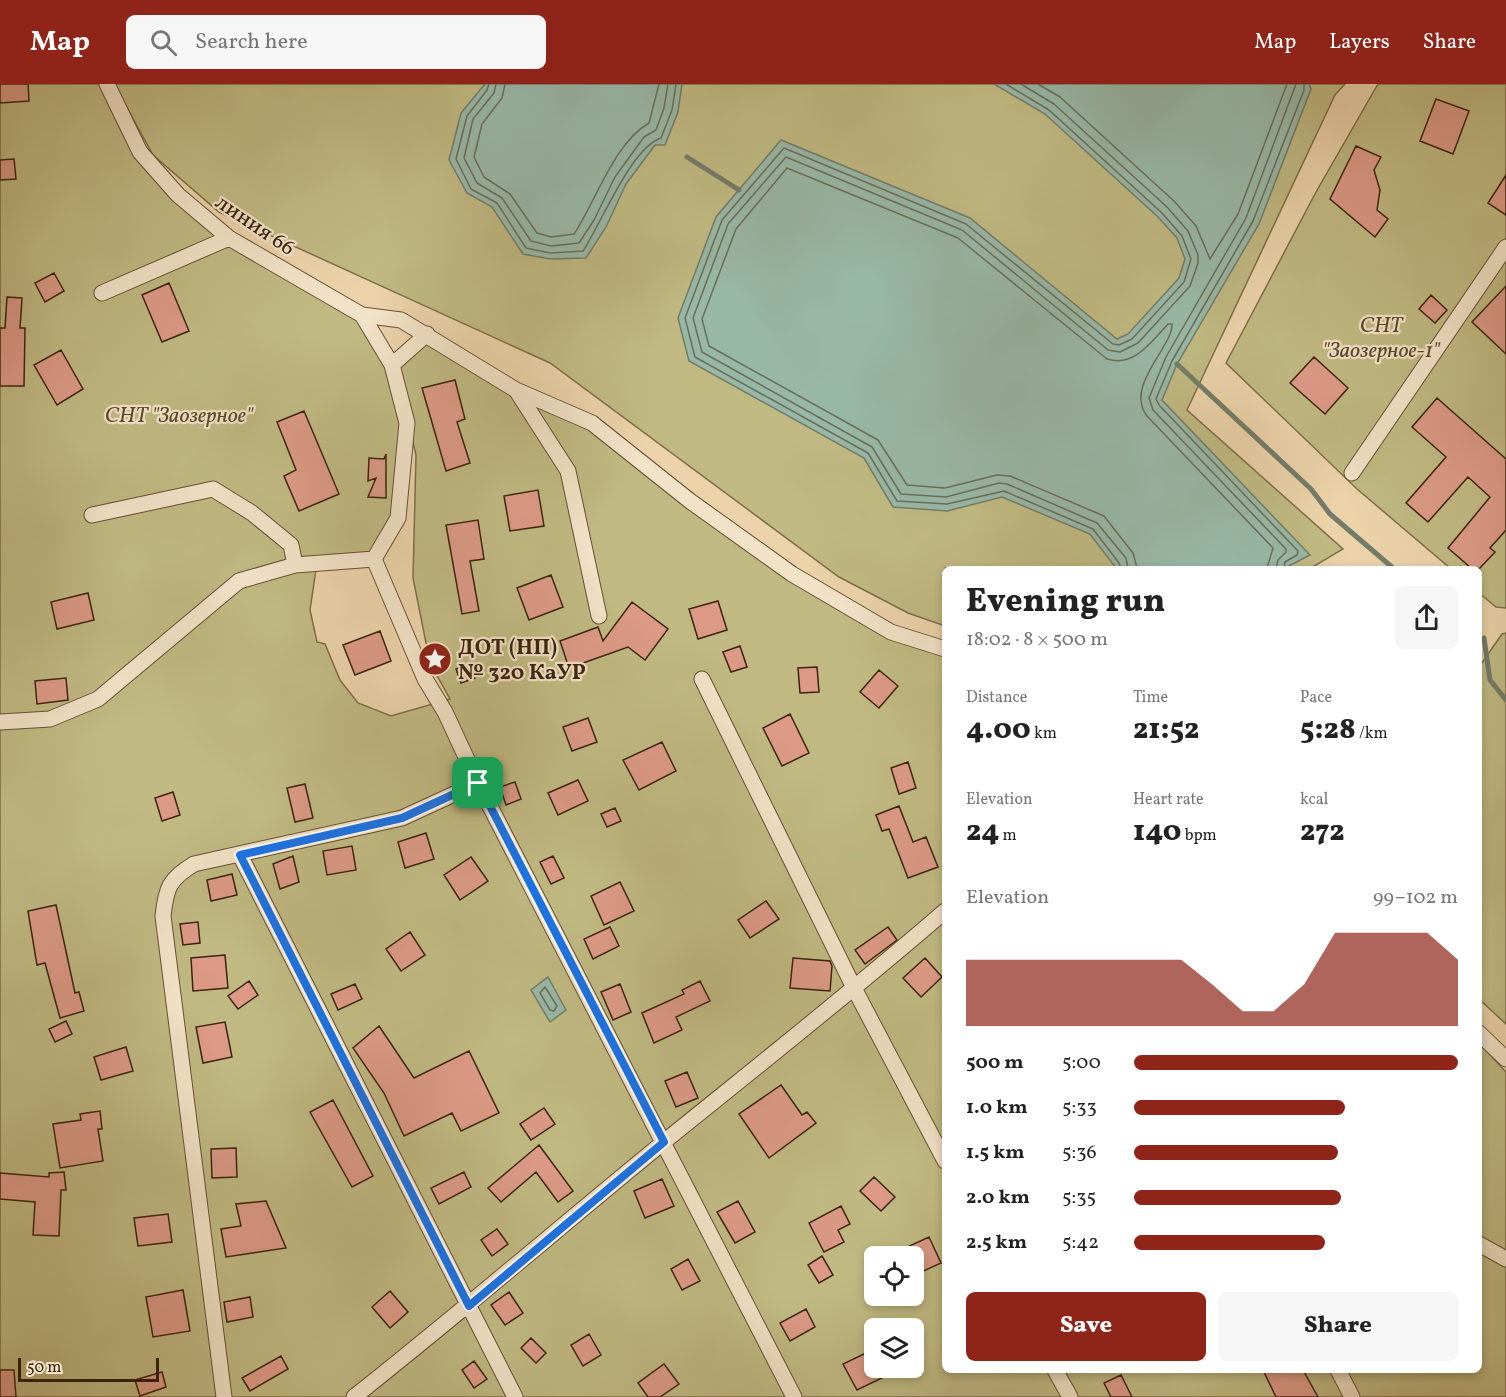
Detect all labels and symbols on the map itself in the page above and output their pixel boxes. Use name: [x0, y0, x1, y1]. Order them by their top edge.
street label: линия 66: [208, 188, 301, 264]
park label: СНТ "Заозерное-1": [1322, 311, 1441, 367]
park label: СНТ "Заозерное": [105, 401, 254, 432]
place label: ДОТ (НП) № 320 КаУР: [458, 633, 586, 689]
place icon: ДОТ (НП) № 320 КаУР: [417, 641, 453, 677]
pin: [452, 757, 503, 808]
scale bar: [18, 1355, 159, 1382]

